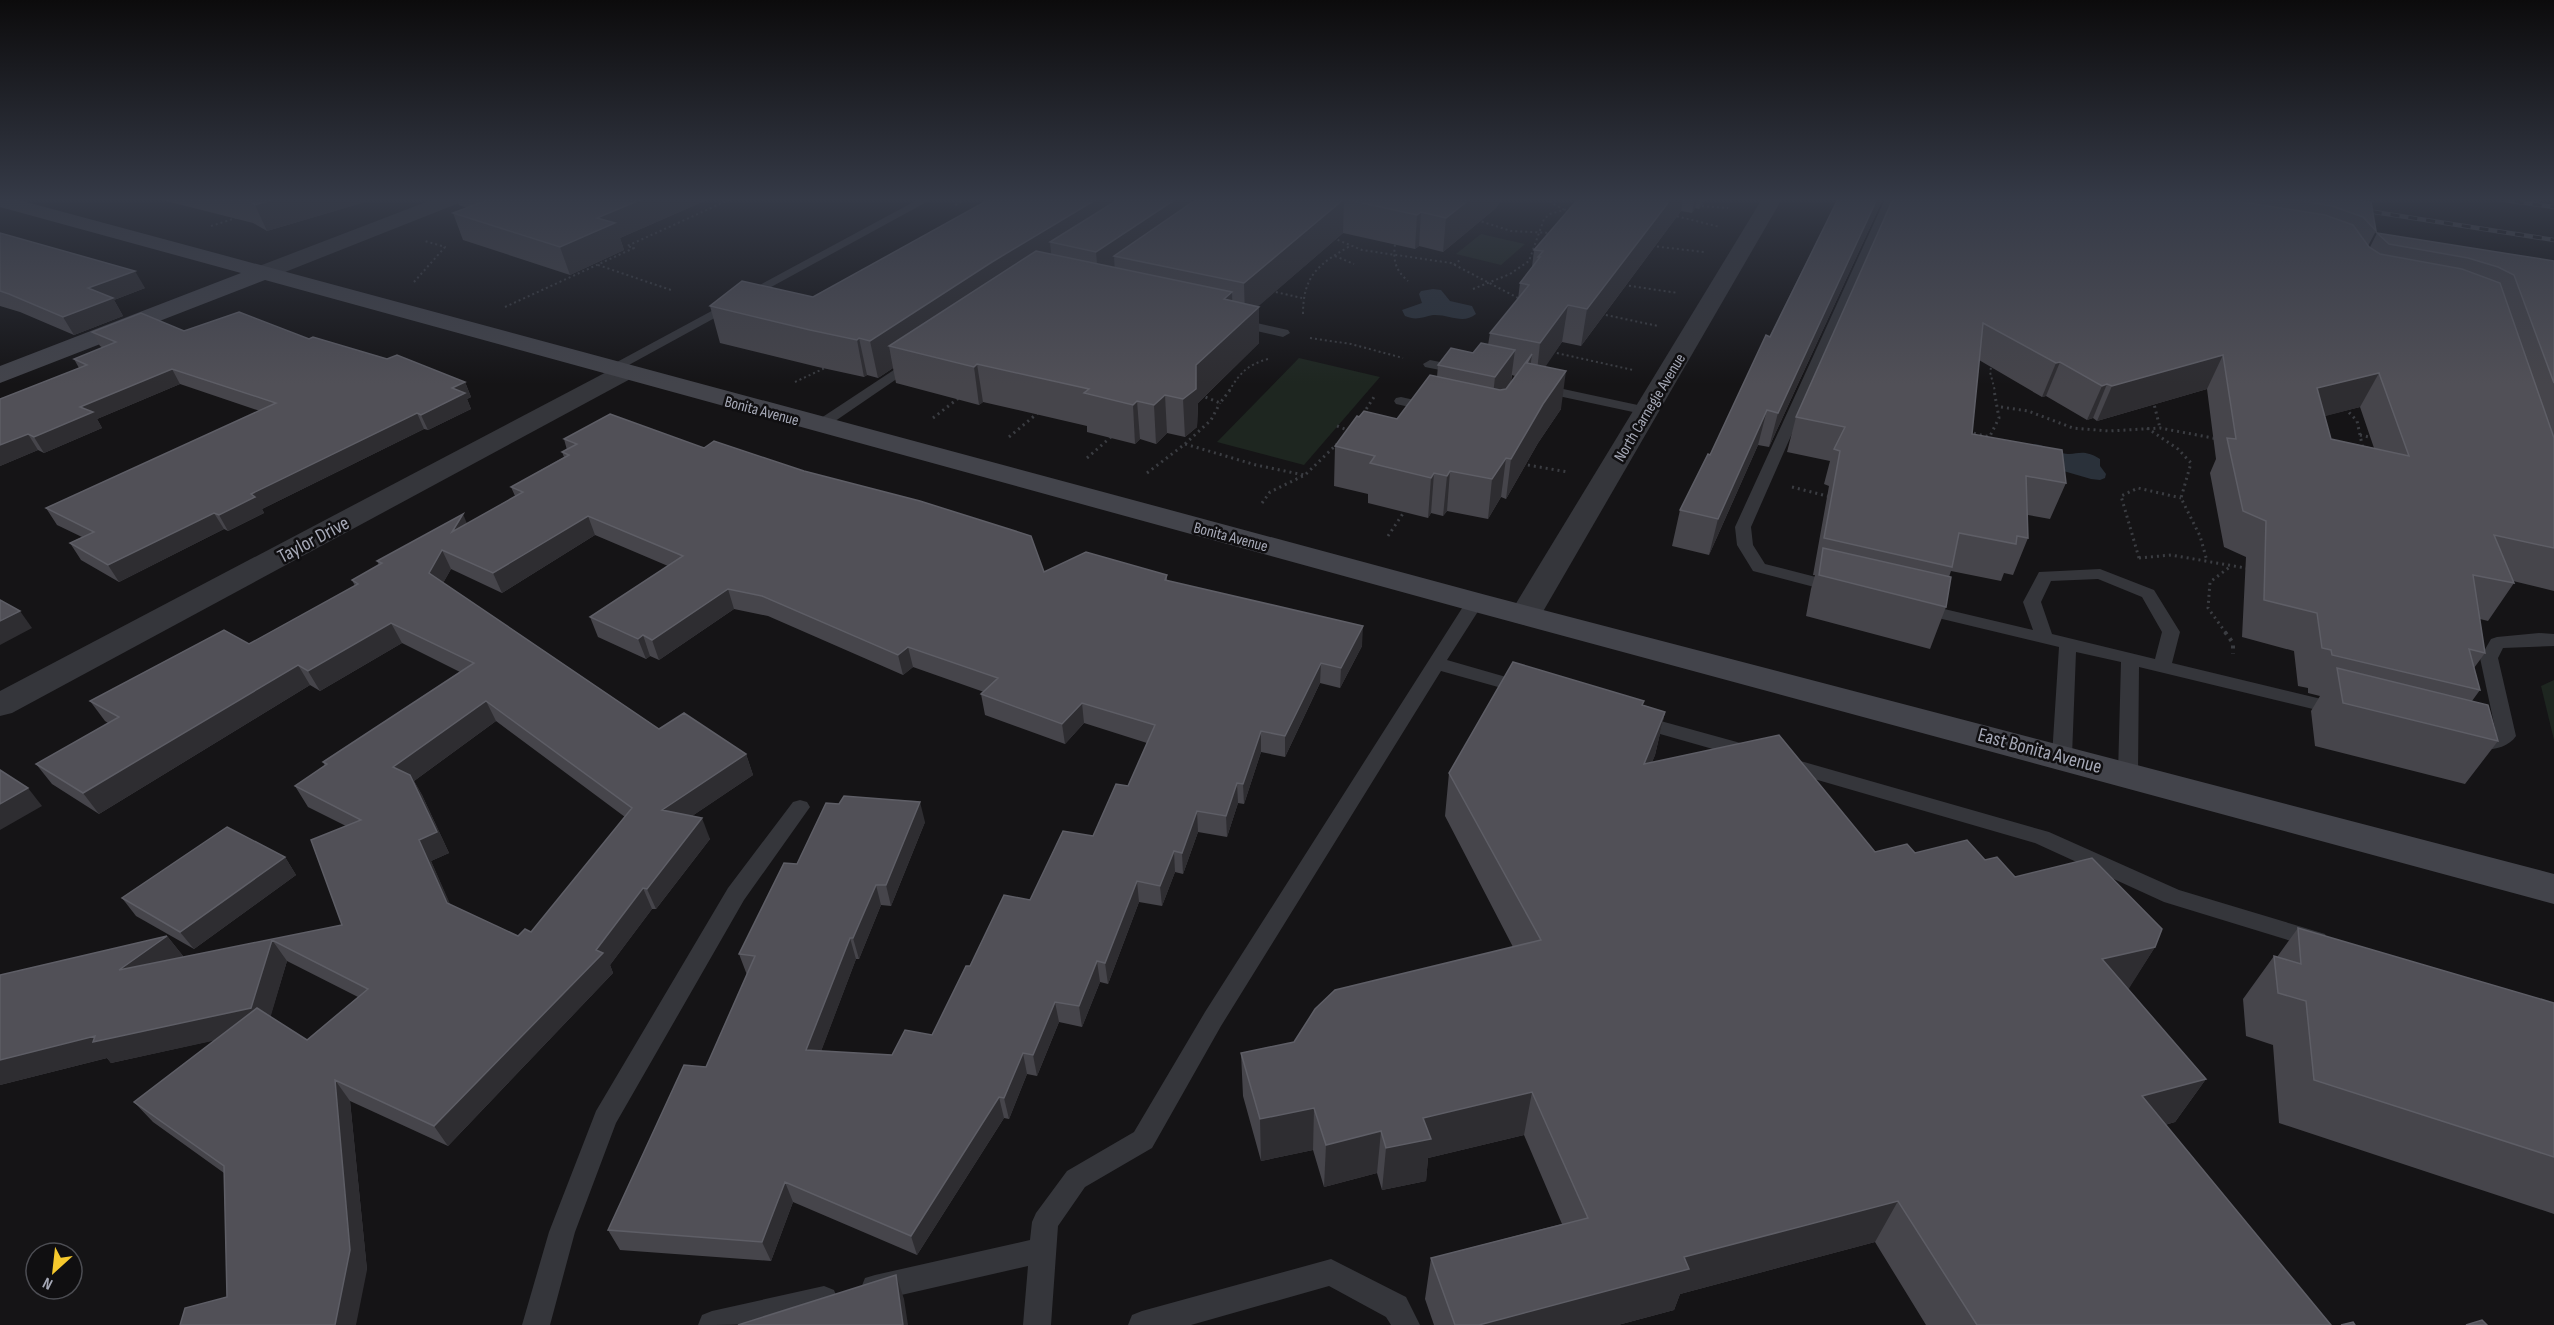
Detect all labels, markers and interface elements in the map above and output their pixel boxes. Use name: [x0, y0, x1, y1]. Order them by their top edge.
street label: North Carnegie Avenue: [1611, 350, 1690, 465]
street label: Bonita Avenue: [722, 392, 801, 430]
street label: Taylor Drive: [273, 511, 354, 569]
street label: Bonita Avenue: [1191, 518, 1270, 556]
street label: East Bonita Avenue: [1975, 723, 2104, 779]
north arrow: [24, 1241, 84, 1301]
text: N: [40, 1273, 56, 1293]

